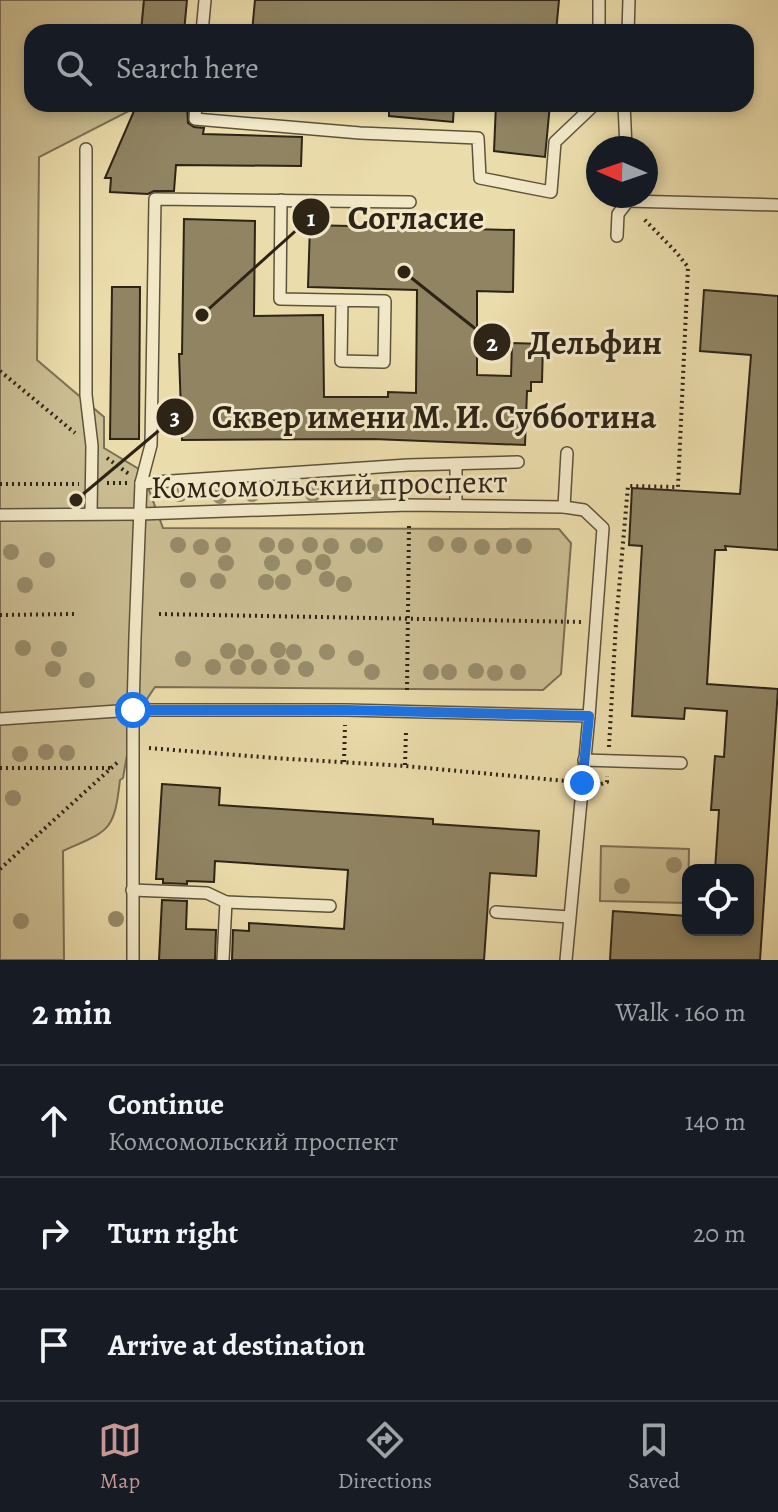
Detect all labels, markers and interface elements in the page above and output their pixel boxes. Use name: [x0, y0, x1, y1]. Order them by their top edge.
search box: [24, 24, 754, 112]
icon: search: [52, 46, 96, 90]
text: Search here: [116, 48, 259, 88]
north arrow: [586, 136, 658, 208]
callout: Согласие: [291, 188, 500, 246]
text: Согласие: [348, 194, 484, 241]
text: 1: [307, 202, 316, 234]
callout: Дельфин: [472, 313, 678, 371]
text: Дельфин: [528, 319, 662, 366]
text: 2: [486, 327, 498, 359]
callout: Сквер имени М. И. Субботина: [155, 388, 673, 446]
text: Сквер имени М. И. Субботина: [212, 393, 657, 440]
text: 3: [170, 401, 180, 433]
street label: Комсомольский проспект: [150, 459, 508, 509]
route start: [115, 692, 151, 728]
route end: [564, 765, 600, 801]
map controls: [682, 864, 754, 936]
button: locate: [682, 864, 754, 936]
text: 2 min: [32, 989, 112, 1036]
text: Walk · 160 m: [615, 995, 746, 1030]
text: Continue: [108, 1084, 224, 1124]
icon: ahead: [32, 1099, 76, 1143]
text: 140 m: [685, 1104, 746, 1139]
text: Комсомольский проспект: [108, 1124, 398, 1159]
icon: right: [32, 1211, 76, 1255]
text: Turn right: [108, 1213, 238, 1253]
text: 20 m: [693, 1216, 746, 1251]
icon: arrive: [32, 1323, 76, 1367]
text: Arrive at destination: [108, 1325, 365, 1365]
tab: Map: [98, 1418, 142, 1496]
tab: Directions: [338, 1418, 432, 1496]
tab: Saved: [628, 1418, 680, 1496]

